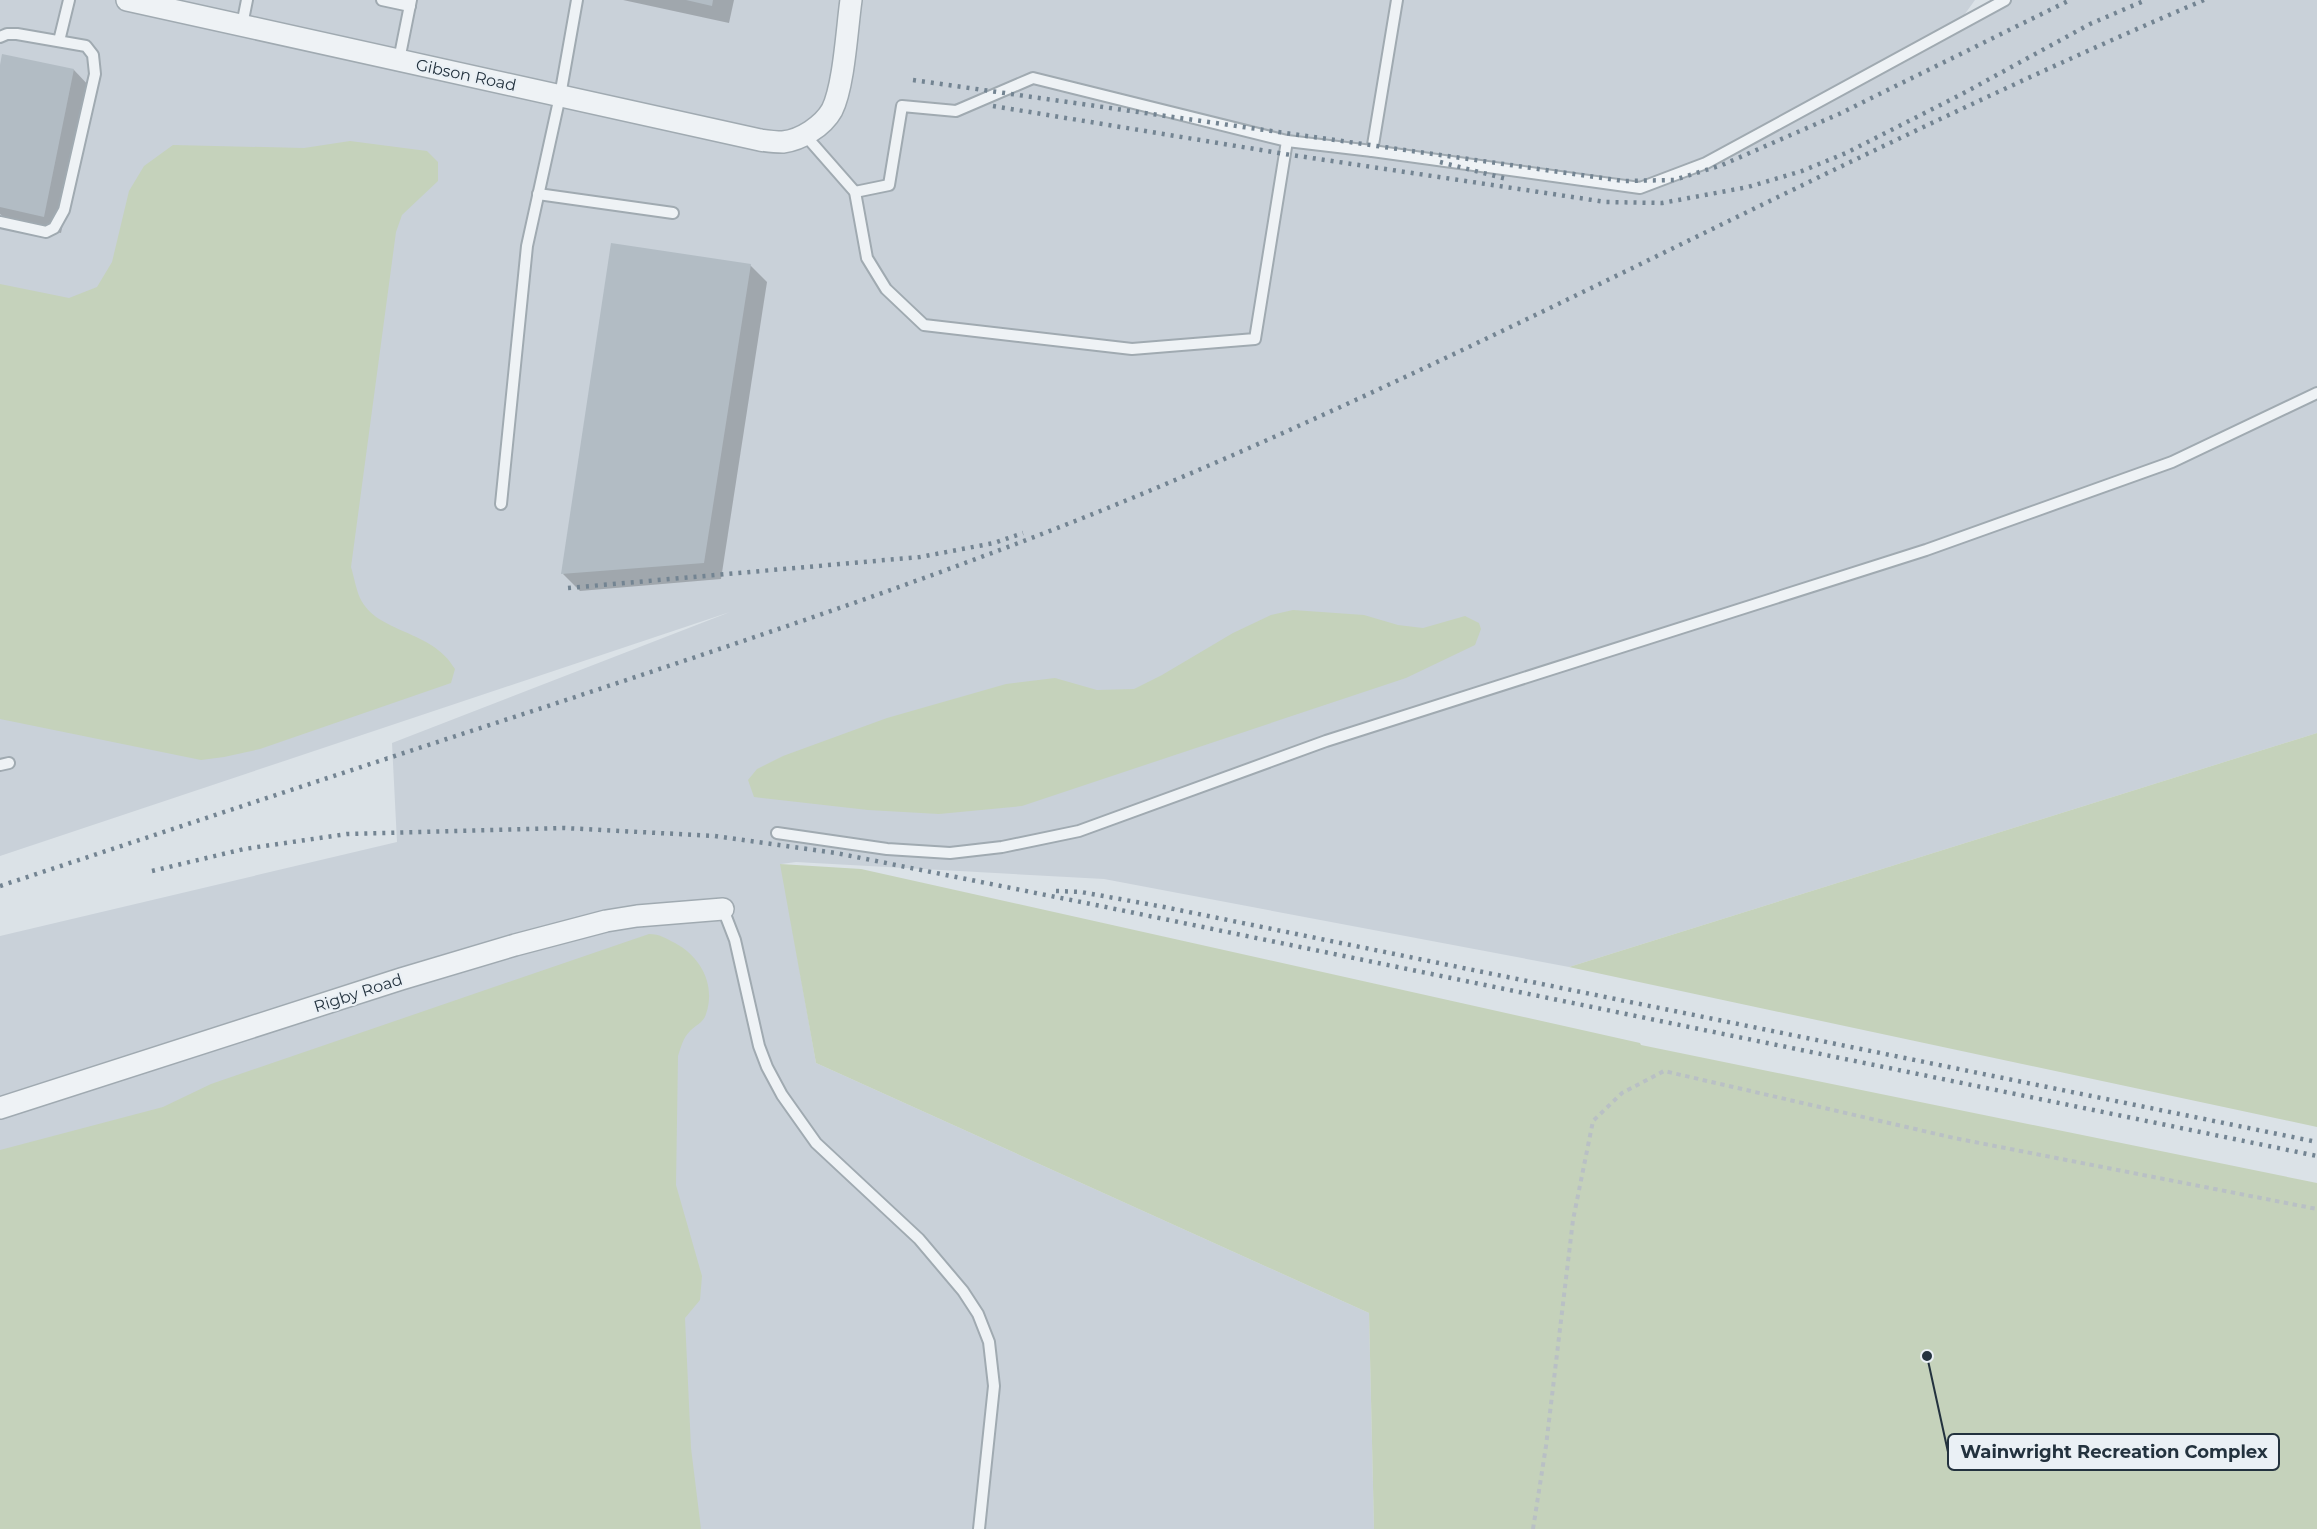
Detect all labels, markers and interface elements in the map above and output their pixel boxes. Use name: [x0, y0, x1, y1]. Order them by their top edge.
street label: Gibson Road: [414, 55, 518, 95]
street label: Rigby Road: [311, 970, 405, 1016]
callout: Wainwright Recreation Complex: [1948, 1434, 2279, 1470]
text: Wainwright Recreation Complex: [1960, 1441, 2268, 1463]

